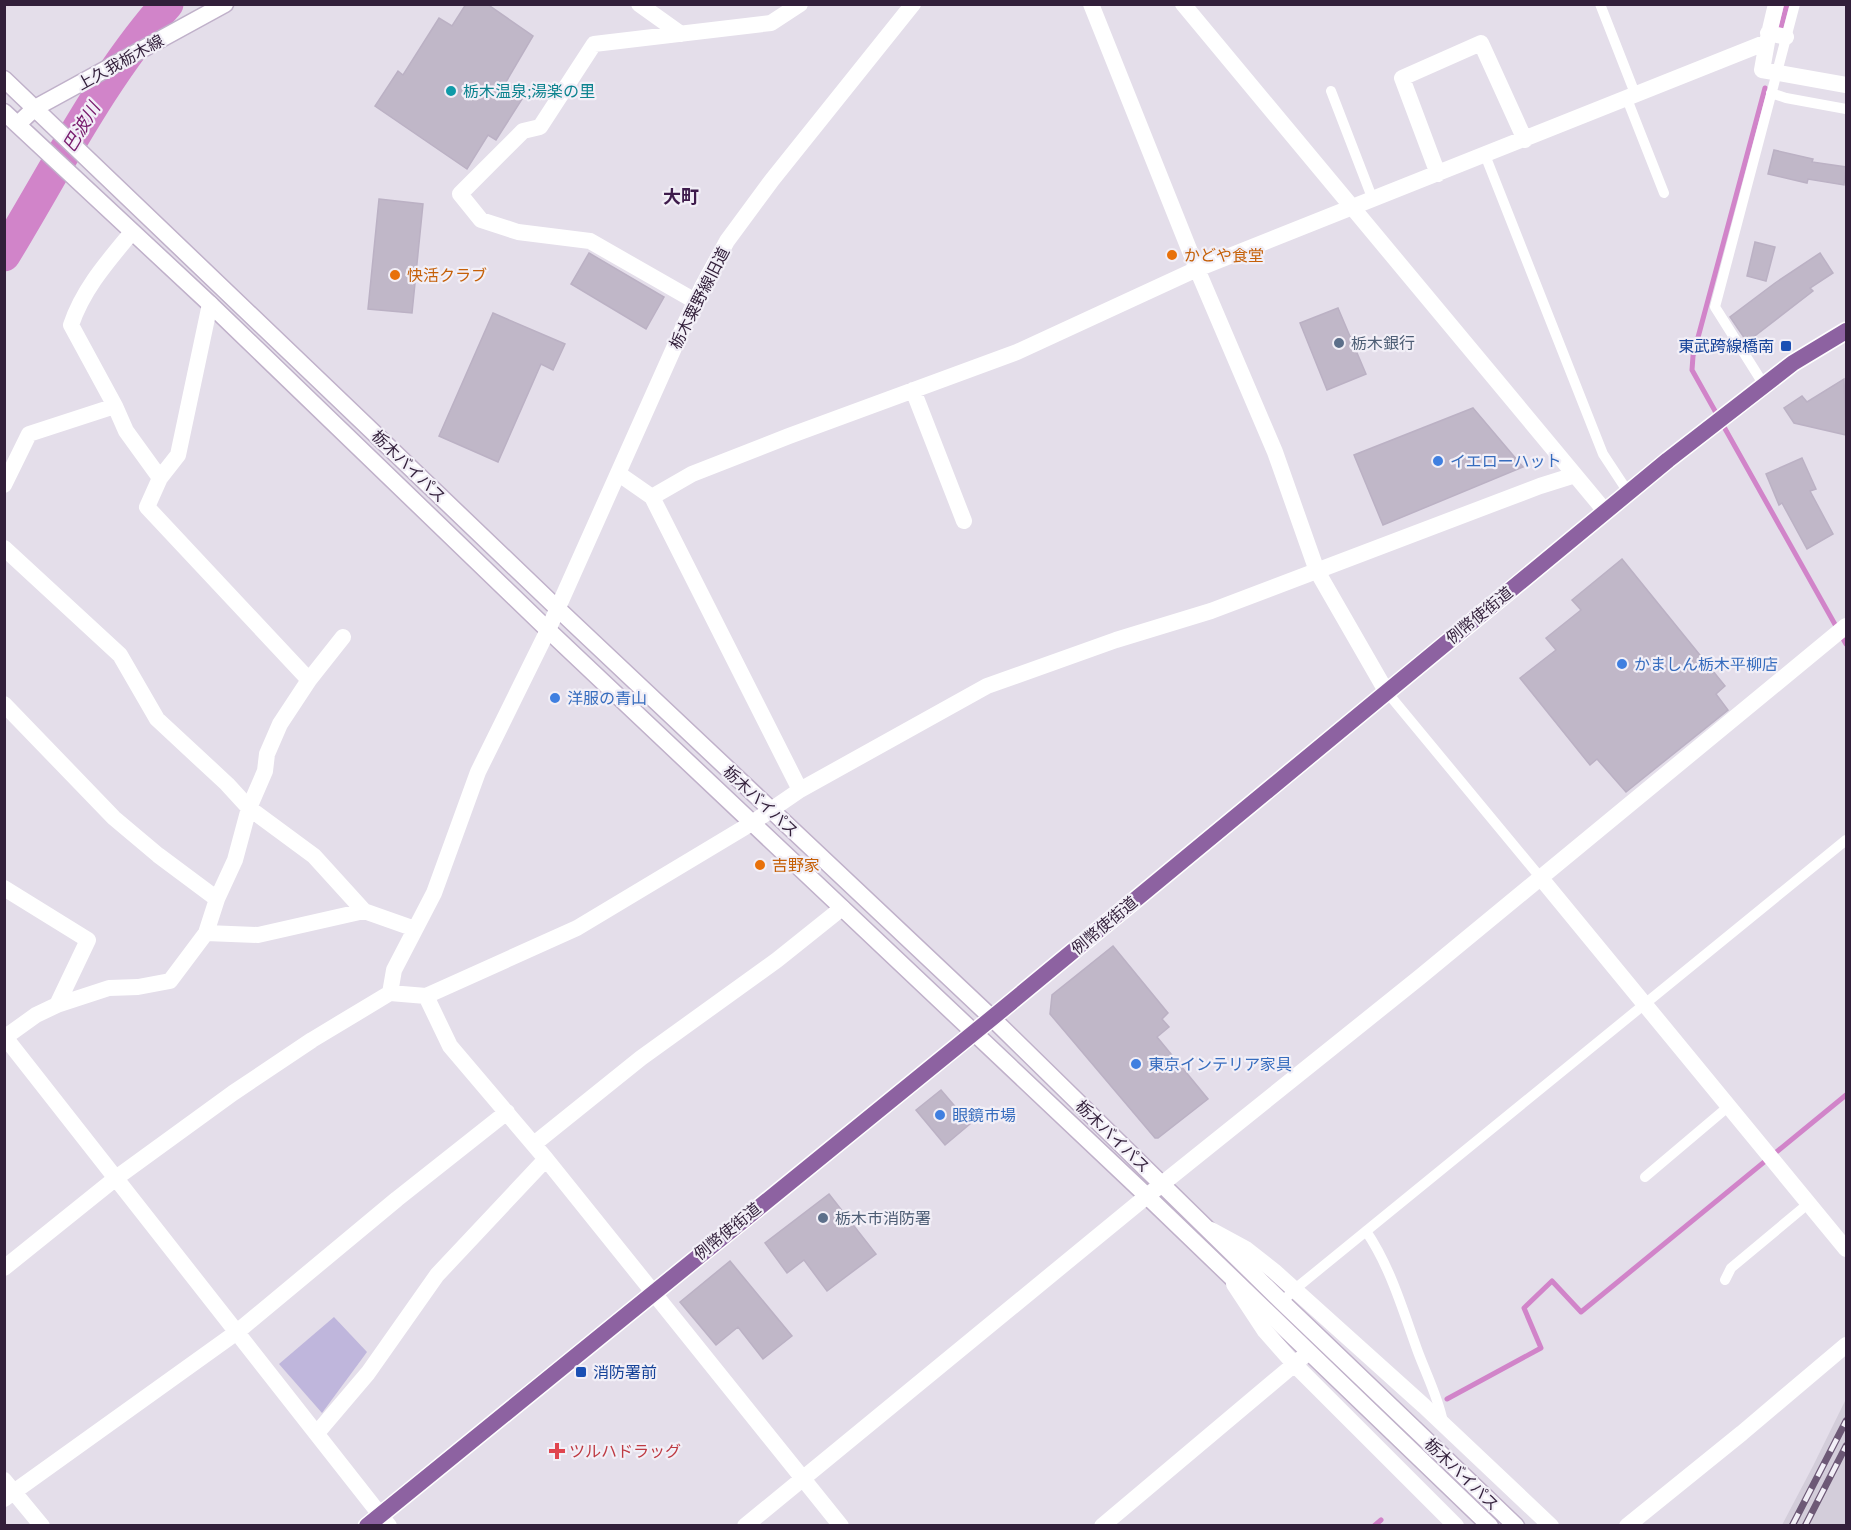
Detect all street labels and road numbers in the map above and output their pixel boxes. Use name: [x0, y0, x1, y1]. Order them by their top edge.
street label: 上久我栃木線: [73, 30, 167, 94]
street label: 栃木粟野線旧道: [665, 244, 733, 352]
street label: 栃木バイパス: [368, 426, 450, 506]
street label: 例幣使街道: [1442, 582, 1516, 648]
street label: 栃木バイパス: [719, 761, 803, 841]
street label: 例幣使街道: [1067, 892, 1141, 958]
street label: 栃木バイパス: [1072, 1096, 1154, 1176]
street label: 例幣使街道: [690, 1198, 764, 1264]
street label: 栃木バイパス: [1421, 1434, 1503, 1514]

